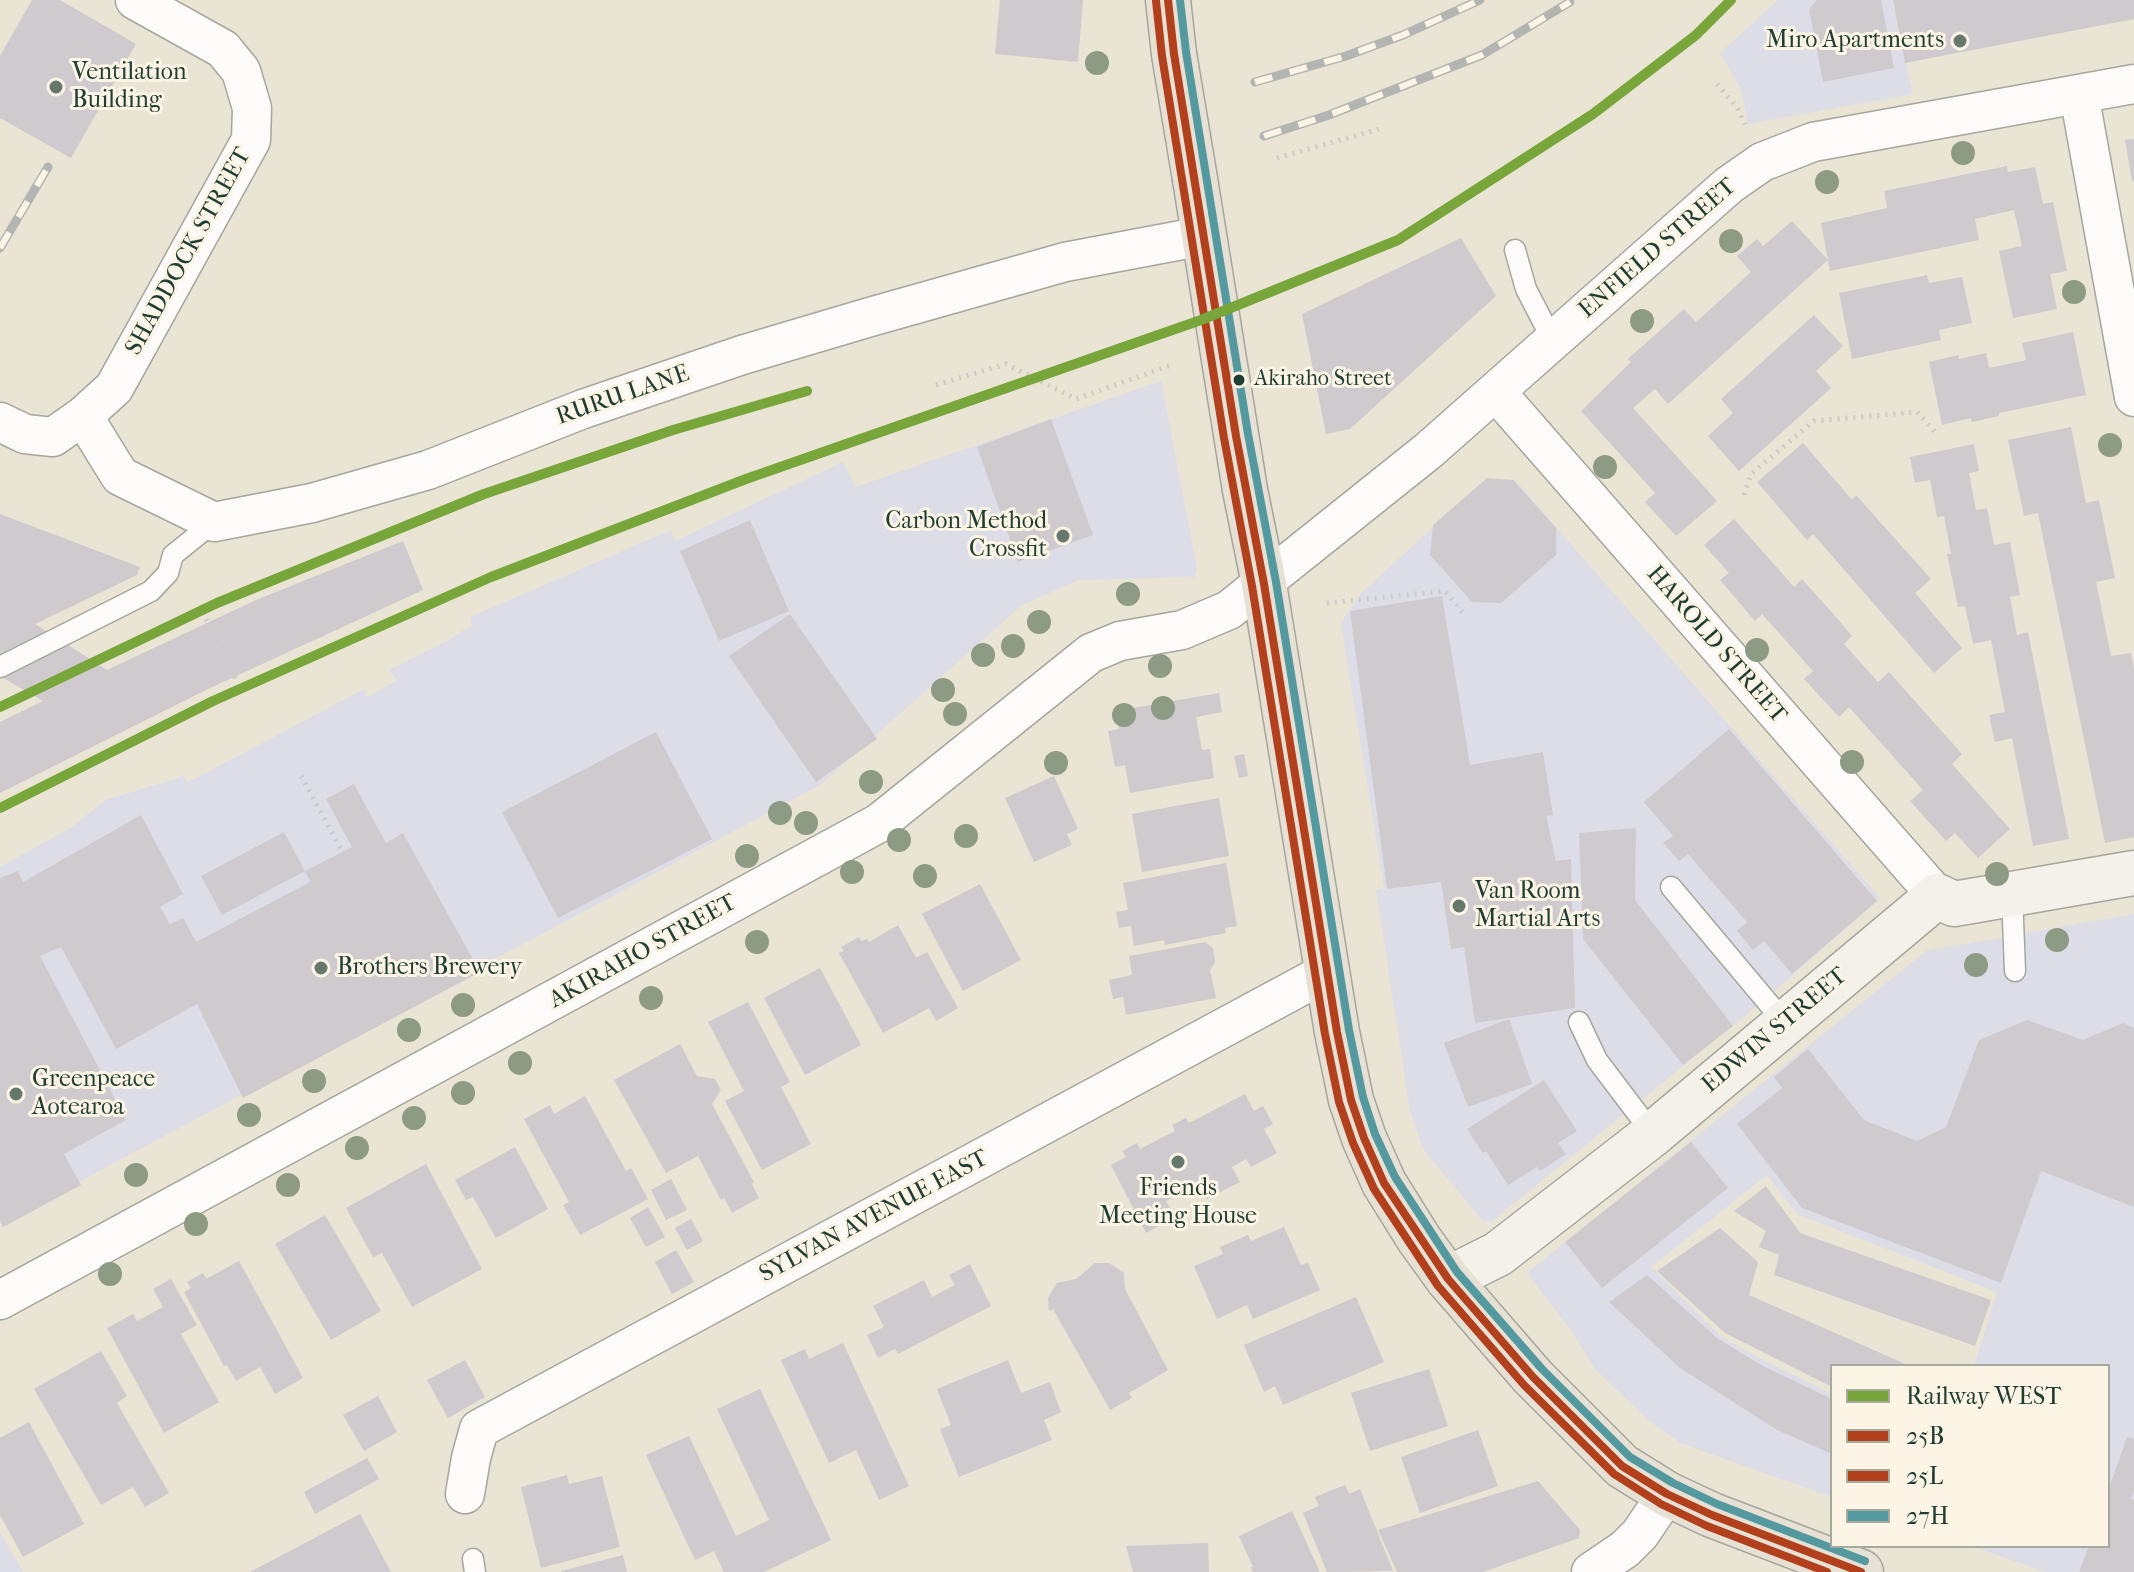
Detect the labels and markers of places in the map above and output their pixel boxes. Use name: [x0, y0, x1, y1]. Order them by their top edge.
place label: Miro Apartments: [1766, 27, 1944, 55]
marker: Miro Apartments: [1951, 32, 1969, 50]
place label: Ventilation Building: [72, 59, 187, 115]
marker: Ventilation Building: [47, 78, 65, 96]
place label: Akiraho Street: [1254, 367, 1392, 393]
marker: Akiraho Street: [1231, 372, 1247, 388]
place label: Carbon Method Crossfit: [885, 508, 1047, 564]
marker: Carbon Method Crossfit: [1054, 527, 1072, 545]
place label: Van Room Martial Arts: [1475, 878, 1600, 934]
marker: Van Room Martial Arts: [1450, 897, 1468, 915]
place label: Brothers Brewery: [337, 954, 522, 982]
marker: Brothers Brewery: [312, 959, 330, 977]
place label: Greenpeace Aotearoa: [32, 1066, 155, 1122]
marker: Greenpeace Aotearoa: [7, 1085, 25, 1103]
marker: Friends Meeting House: [1169, 1153, 1187, 1171]
place label: Friends Meeting House: [1099, 1175, 1257, 1231]

